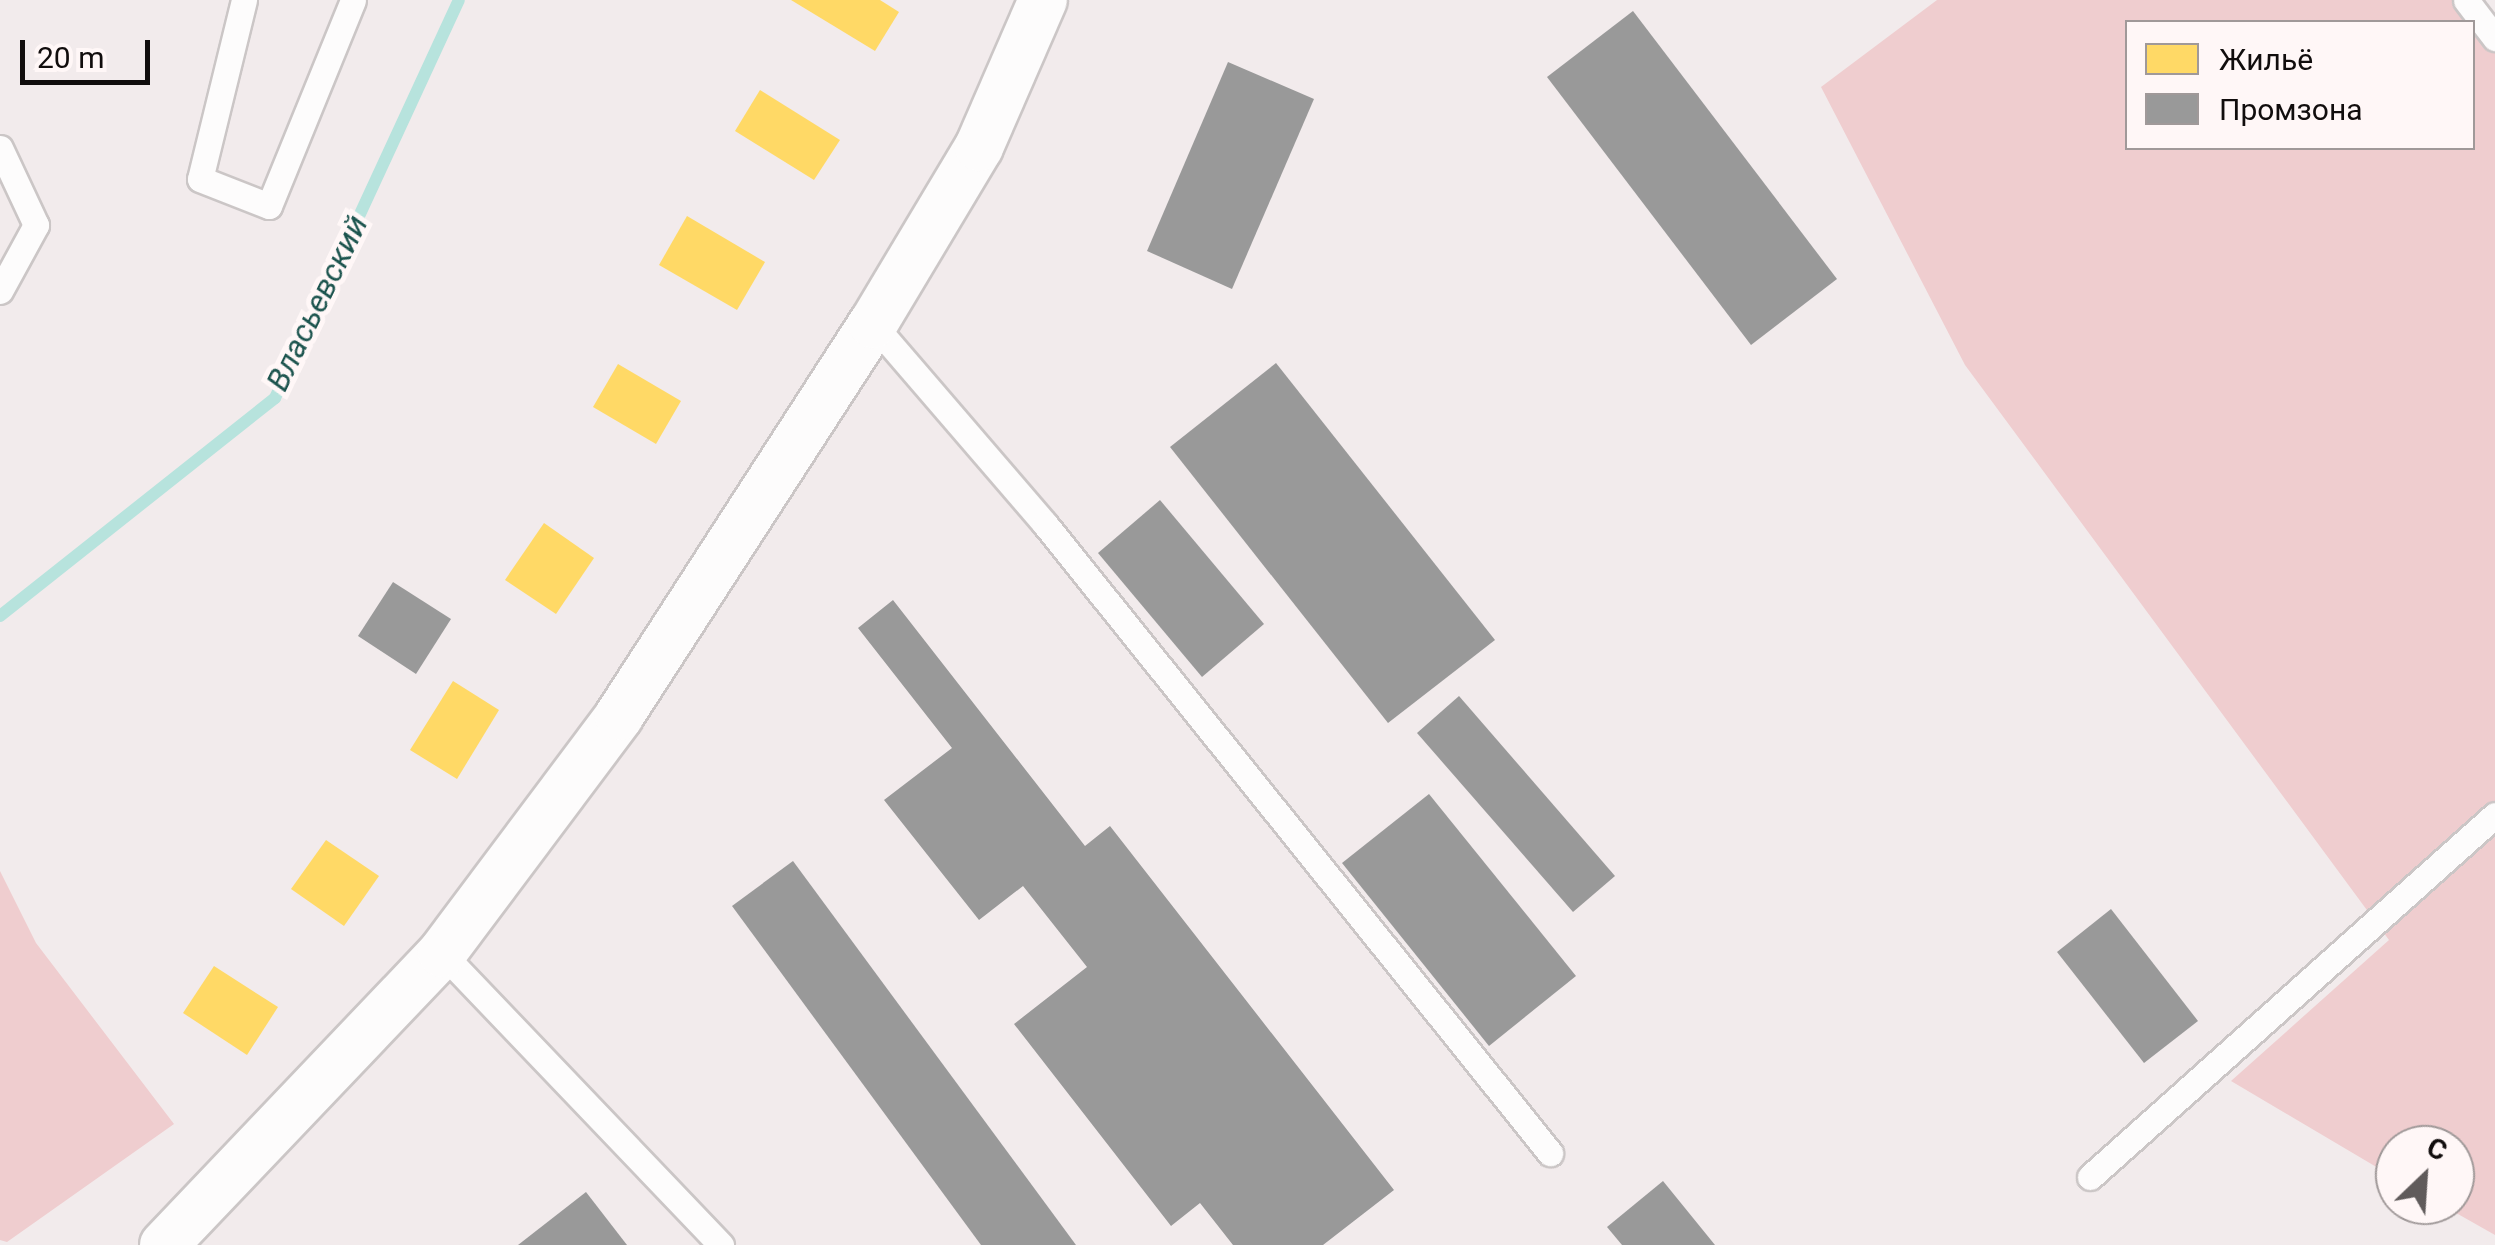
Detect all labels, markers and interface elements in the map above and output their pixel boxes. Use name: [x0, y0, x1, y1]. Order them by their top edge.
scale bar: [25, 20, 155, 82]
legend: [2125, 20, 2475, 150]
text: 20 m: [37, 40, 104, 75]
text: Жильё: [2219, 42, 2313, 77]
text: Промзона: [2219, 92, 2363, 127]
water label: Власьевский: [258, 209, 376, 397]
north arrow: [2375, 1125, 2475, 1225]
text: С: [2422, 1130, 2452, 1168]

